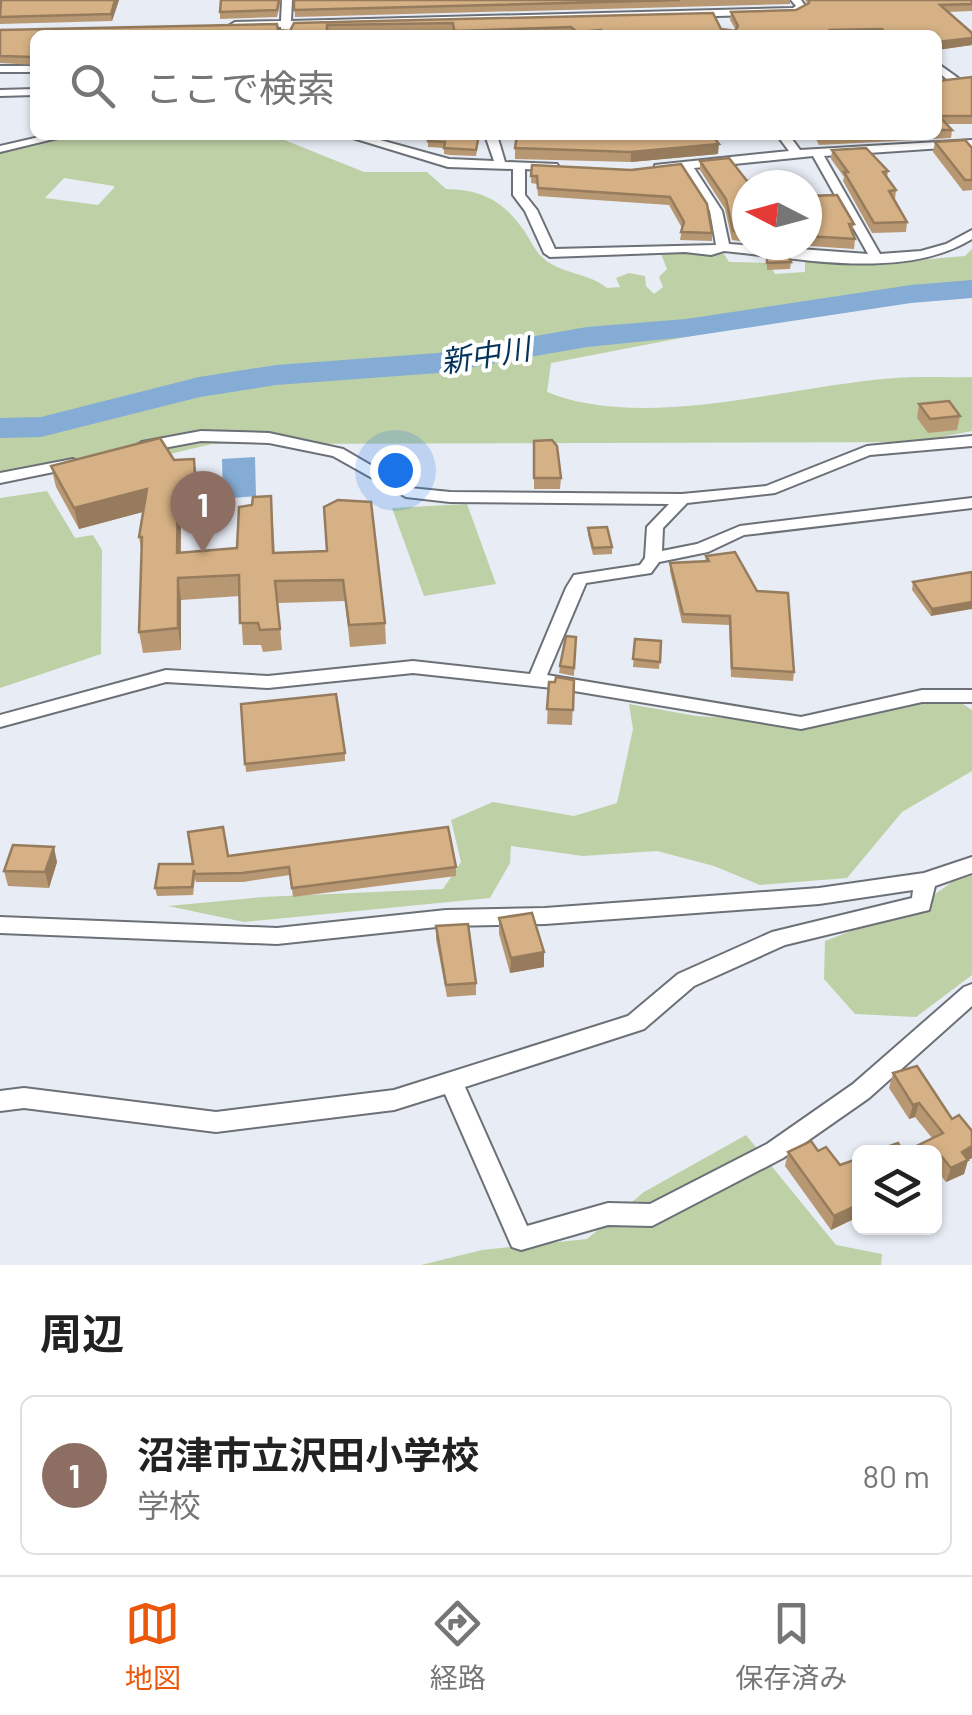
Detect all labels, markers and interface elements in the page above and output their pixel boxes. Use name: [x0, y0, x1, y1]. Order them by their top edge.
search box: [30, 30, 942, 140]
icon: search: [65, 58, 120, 113]
text: ここで検索: [145, 64, 335, 110]
north arrow: [732, 170, 822, 260]
water label: 新中川: [438, 329, 535, 379]
your location: [370, 445, 421, 496]
pin: 1: [170, 470, 236, 553]
map controls: [852, 1145, 942, 1235]
button: layers: [852, 1145, 942, 1235]
text: 周辺: [40, 1307, 124, 1357]
text: 沼津市立沢田小学校: [137, 1431, 479, 1477]
text: 1: [69, 1456, 80, 1494]
text: 80 m: [862, 1456, 930, 1494]
text: 学校: [137, 1485, 201, 1523]
tab: 地図: [125, 1596, 181, 1696]
tab: 経路: [430, 1596, 486, 1696]
tab: 保存済み: [735, 1596, 847, 1696]

